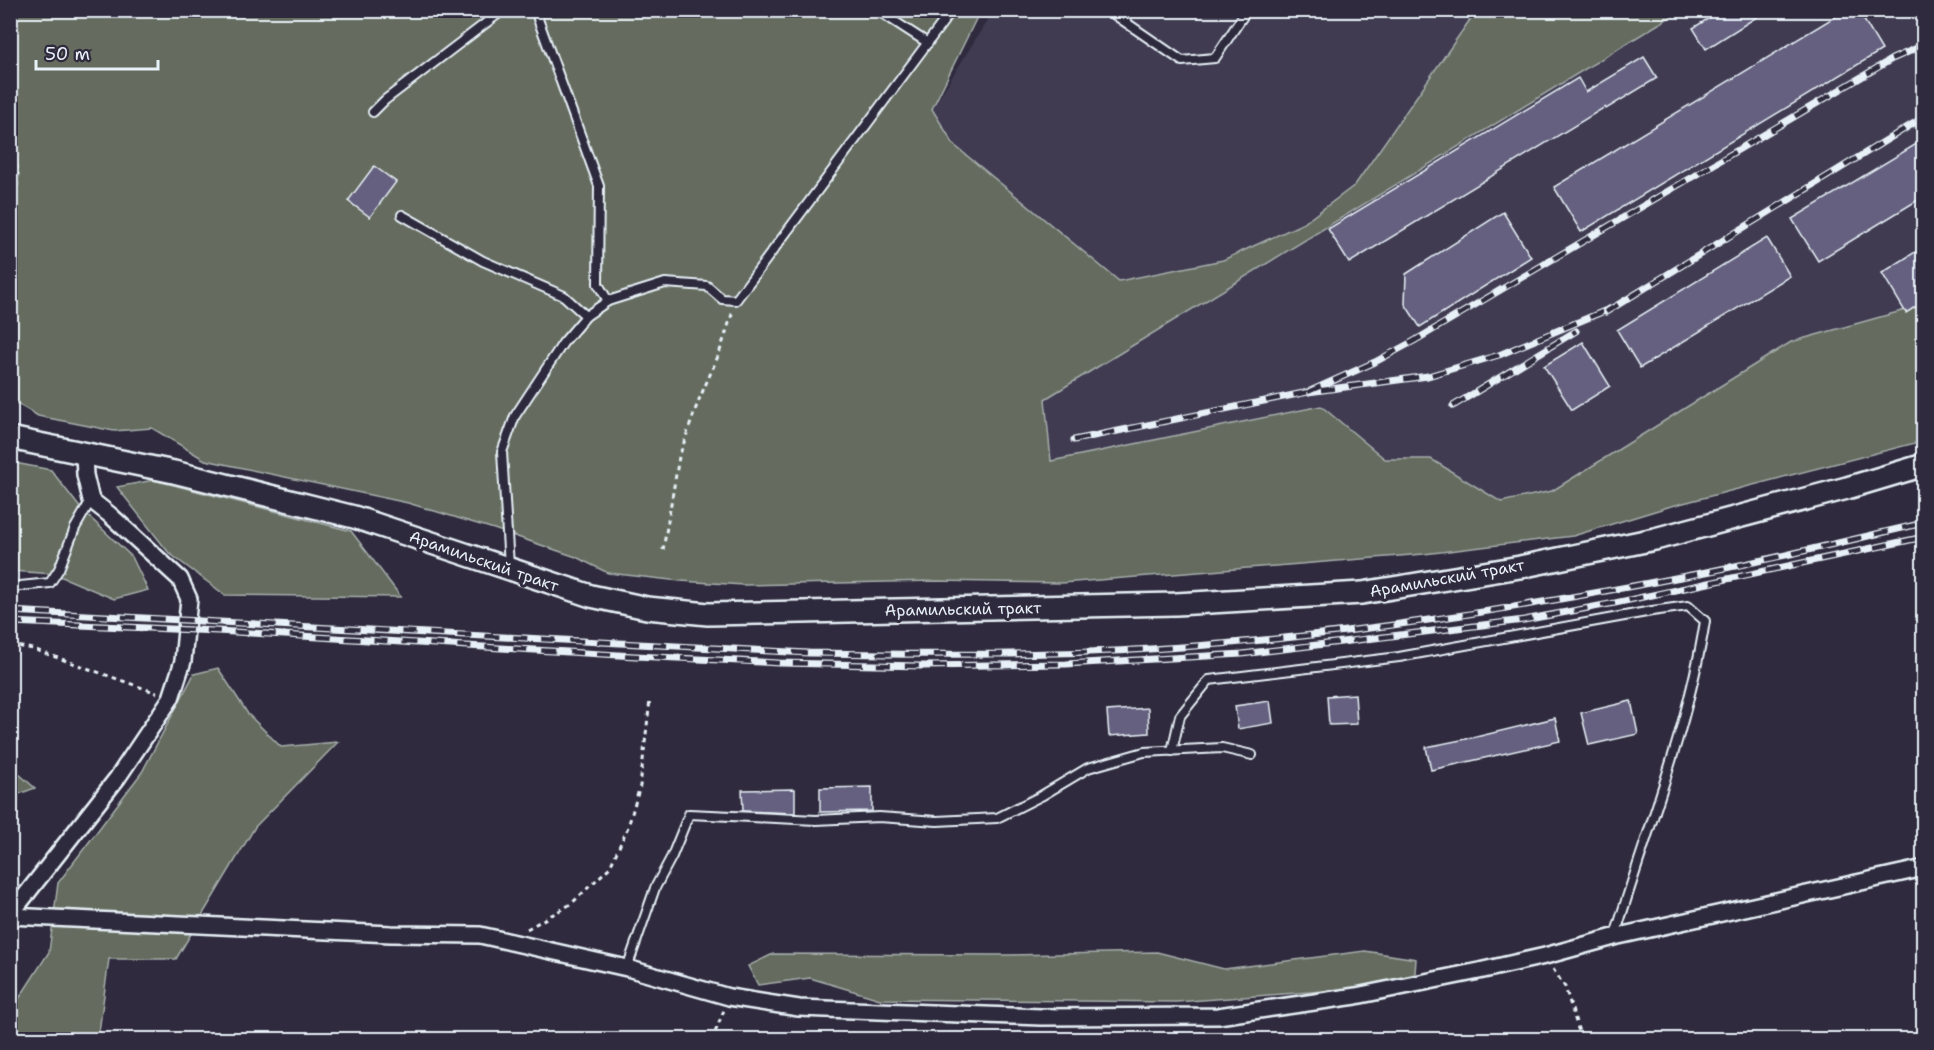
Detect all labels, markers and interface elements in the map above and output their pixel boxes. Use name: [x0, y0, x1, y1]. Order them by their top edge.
scale bar: [36, 33, 158, 71]
text: 50 m: [45, 42, 90, 66]
street label: Арамильский тракт: [407, 526, 562, 597]
street label: Арамильский тракт: [1368, 554, 1527, 602]
street label: Арамильский тракт: [885, 597, 1042, 621]

